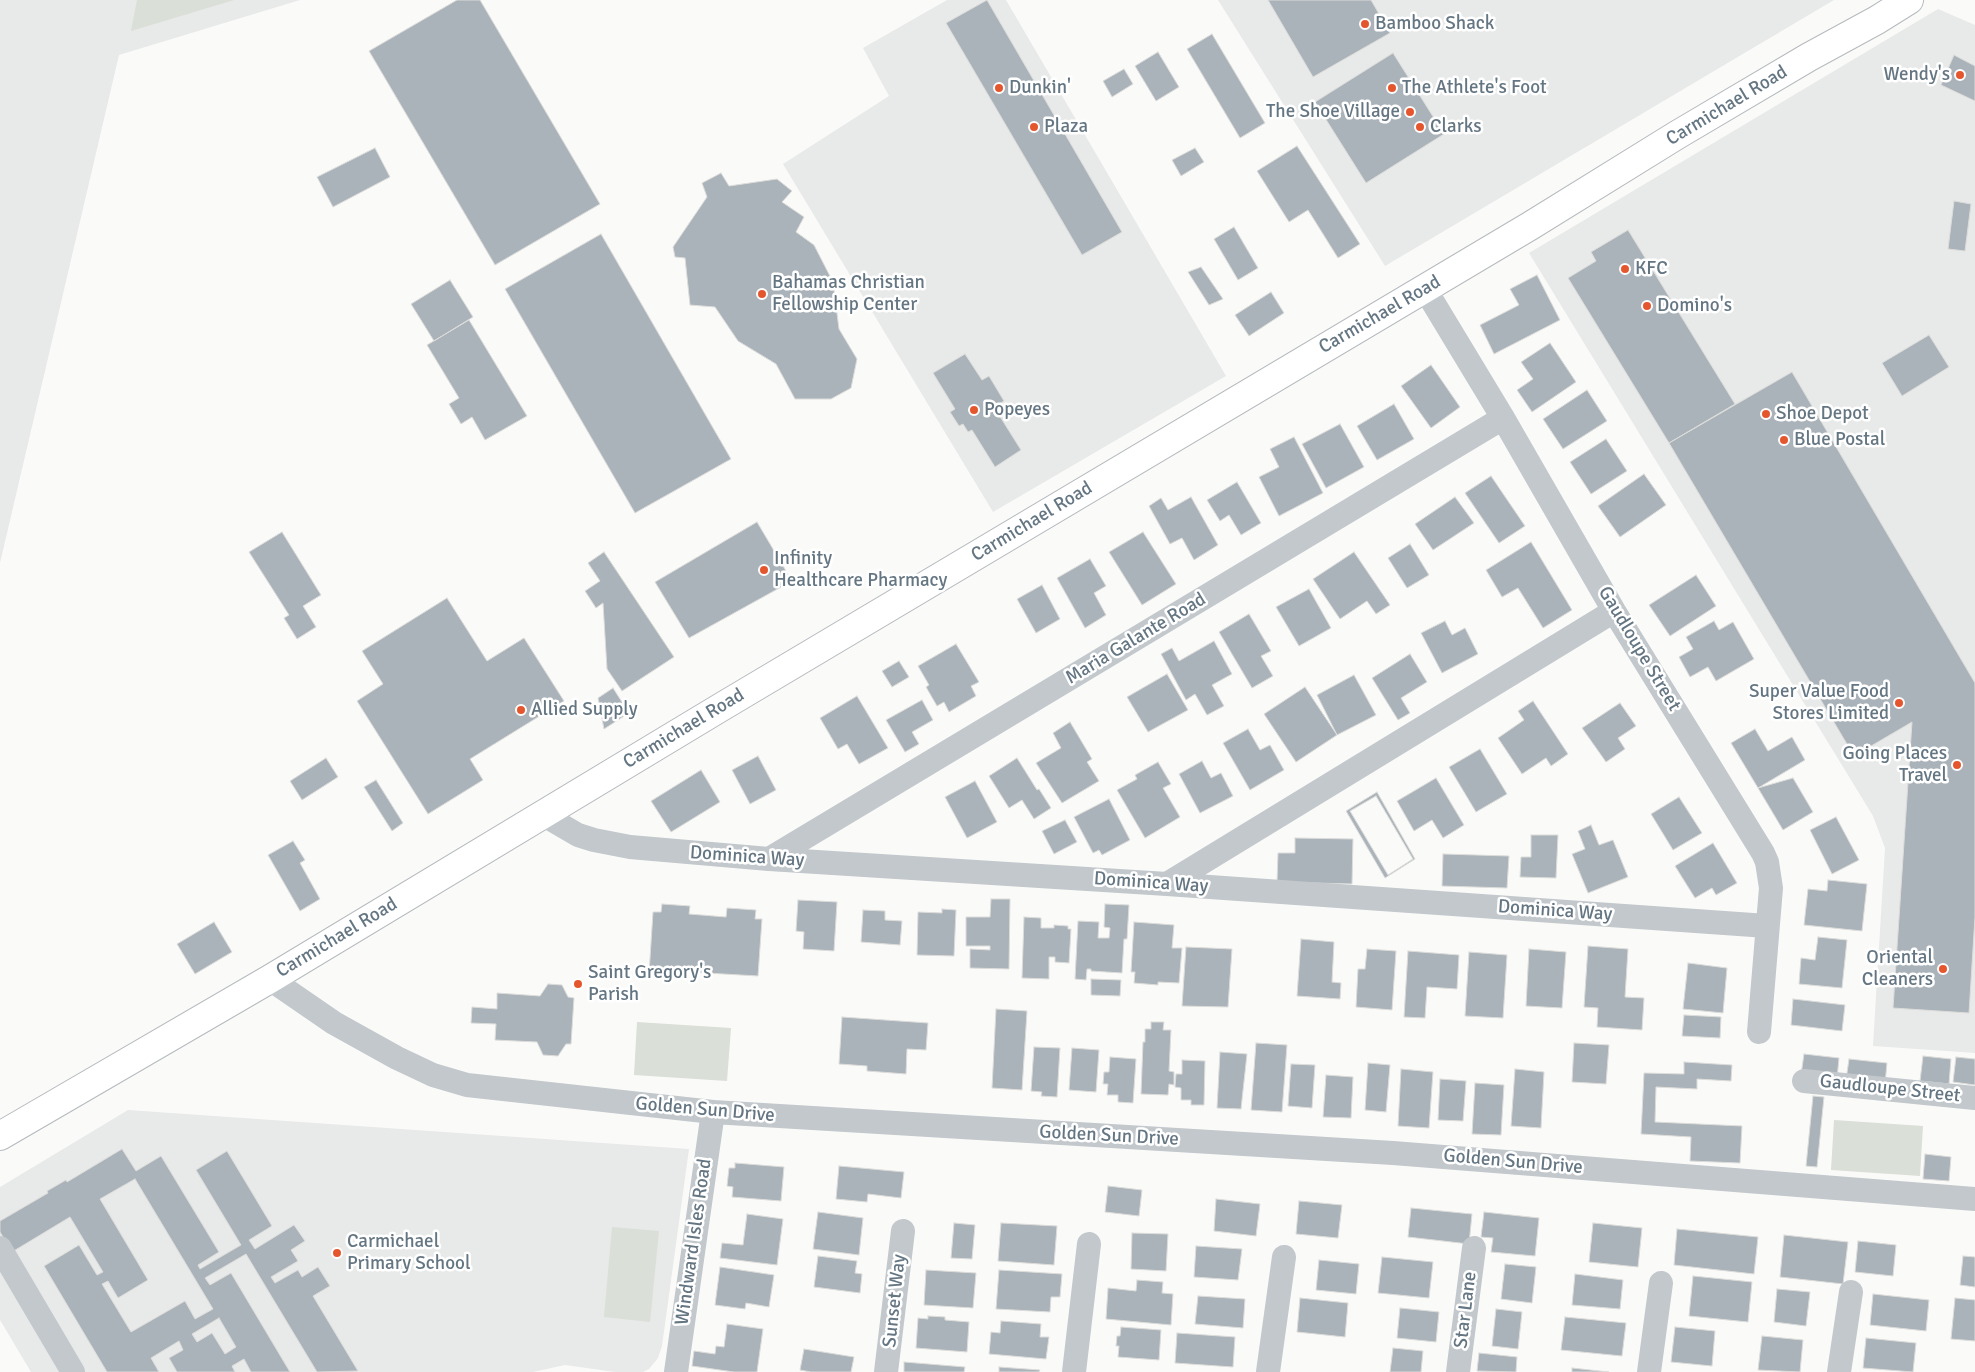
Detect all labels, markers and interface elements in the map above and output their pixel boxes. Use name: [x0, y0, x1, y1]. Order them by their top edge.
place label: Bamboo Shack: [1375, 13, 1494, 35]
marker: Bamboo Shack: [1359, 18, 1371, 30]
street label: Carmichael Road: [1662, 61, 1792, 151]
place label: Wendy's: [1884, 64, 1950, 86]
marker: Wendy's: [1954, 69, 1966, 81]
place label: Dunkin': [1009, 77, 1071, 99]
place label: The Athlete's Foot: [1402, 77, 1547, 99]
marker: Dunkin': [993, 82, 1005, 94]
marker: The Athlete's Foot: [1386, 82, 1398, 94]
place label: The Shoe Village: [1266, 101, 1400, 123]
marker: The Shoe Village: [1404, 106, 1416, 118]
place label: Plaza: [1044, 116, 1088, 138]
place label: Clarks: [1430, 116, 1482, 138]
marker: Plaza: [1028, 121, 1040, 133]
marker: Clarks: [1414, 121, 1426, 133]
place label: KFC: [1635, 258, 1668, 280]
marker: KFC: [1619, 263, 1631, 275]
street label: Carmichael Road: [1315, 271, 1445, 359]
place label: Bahamas Christian Fellowship Center: [772, 272, 925, 316]
marker: Bahamas Christian Fellowship Center: [756, 288, 768, 300]
place label: Domino's: [1657, 295, 1732, 317]
marker: Domino's: [1641, 300, 1653, 312]
place label: Popeyes: [984, 399, 1050, 421]
place label: Shoe Depot: [1776, 403, 1869, 425]
marker: Popeyes: [968, 404, 980, 416]
marker: Shoe Depot: [1760, 408, 1772, 420]
place label: Blue Postal: [1794, 429, 1885, 451]
marker: Blue Postal: [1778, 434, 1790, 446]
street label: Carmichael Road: [967, 477, 1097, 567]
place label: Infinity Healthcare Pharmacy: [774, 548, 947, 592]
marker: Infinity Healthcare Pharmacy: [758, 564, 770, 576]
street label: Gaudloupe Street: [1593, 583, 1685, 715]
street label: Maria Galante Road: [1062, 588, 1210, 690]
place label: Super Value Food Stores Limited: [1749, 681, 1889, 725]
street label: Carmichael Road: [619, 684, 749, 774]
marker: Super Value Food Stores Limited: [1893, 697, 1905, 709]
place label: Allied Supply: [531, 699, 638, 721]
marker: Allied Supply: [515, 704, 527, 716]
place label: Going Places Travel: [1843, 743, 1947, 787]
marker: Going Places Travel: [1951, 759, 1963, 771]
street label: Dominica Way: [689, 842, 805, 872]
street label: Dominica Way: [1093, 868, 1209, 898]
street label: Carmichael Road: [272, 893, 402, 983]
street label: Dominica Way: [1497, 896, 1613, 926]
place label: Oriental Cleaners: [1862, 947, 1933, 991]
place label: Saint Gregory's Parish: [588, 962, 711, 1006]
marker: Oriental Cleaners: [1937, 963, 1949, 975]
marker: Saint Gregory's Parish: [572, 978, 584, 990]
street label: Gaudloupe Street: [1819, 1070, 1961, 1108]
street label: Golden Sun Drive: [634, 1093, 776, 1127]
street label: Golden Sun Drive: [1039, 1121, 1179, 1151]
street label: Golden Sun Drive: [1442, 1145, 1584, 1179]
street label: Windward Isles Road: [671, 1157, 717, 1327]
place label: Carmichael Primary School: [347, 1231, 470, 1275]
marker: Carmichael Primary School: [331, 1247, 343, 1259]
street label: Sunset Way: [879, 1253, 911, 1349]
street label: Star Lane: [1450, 1270, 1482, 1350]

